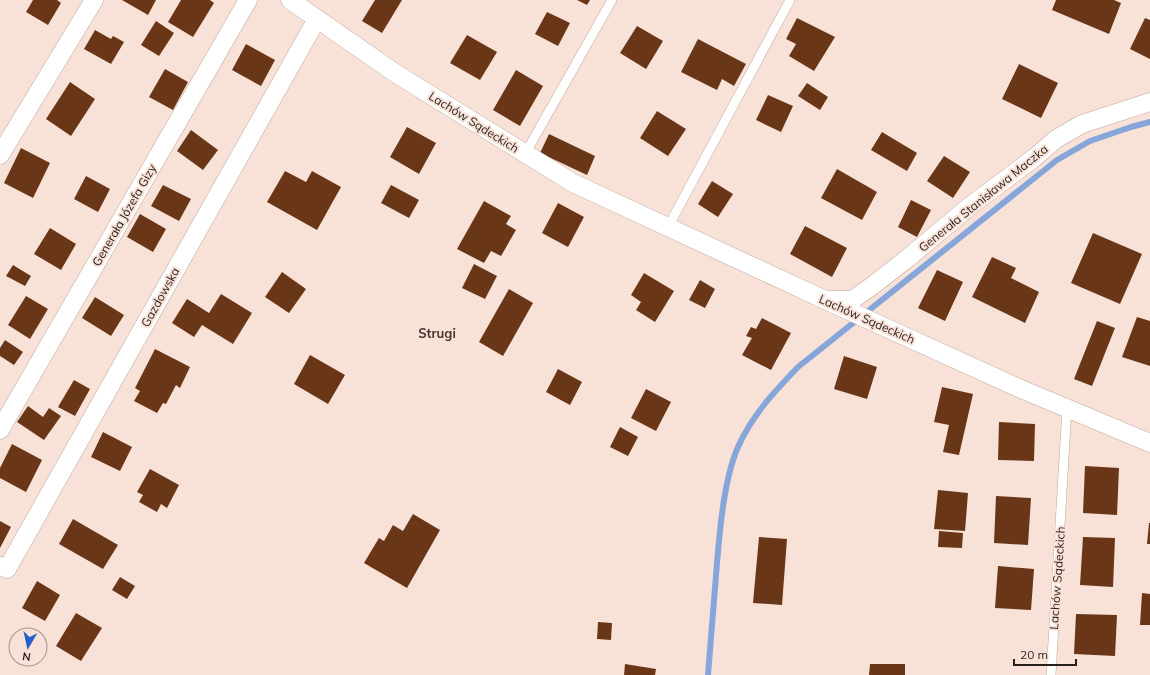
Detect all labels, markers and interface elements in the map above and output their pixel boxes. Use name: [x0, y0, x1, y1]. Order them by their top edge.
street label: Lachów Sądeckich: [426, 88, 522, 156]
street label: Generała Stanisława Maczka: [915, 141, 1051, 255]
street label: Generała Józefa Gizy: [89, 161, 160, 269]
street label: Gazdowska: [138, 265, 182, 329]
street label: Lachów Sądeckich: [817, 291, 917, 347]
district label: Strugi: [418, 325, 456, 341]
street label: Lachów Sądeckich: [1046, 526, 1068, 630]
north arrow: [8, 627, 48, 667]
scale bar: [1014, 641, 1076, 667]
text: 20 m: [1020, 647, 1048, 662]
text: N: [21, 649, 32, 664]

